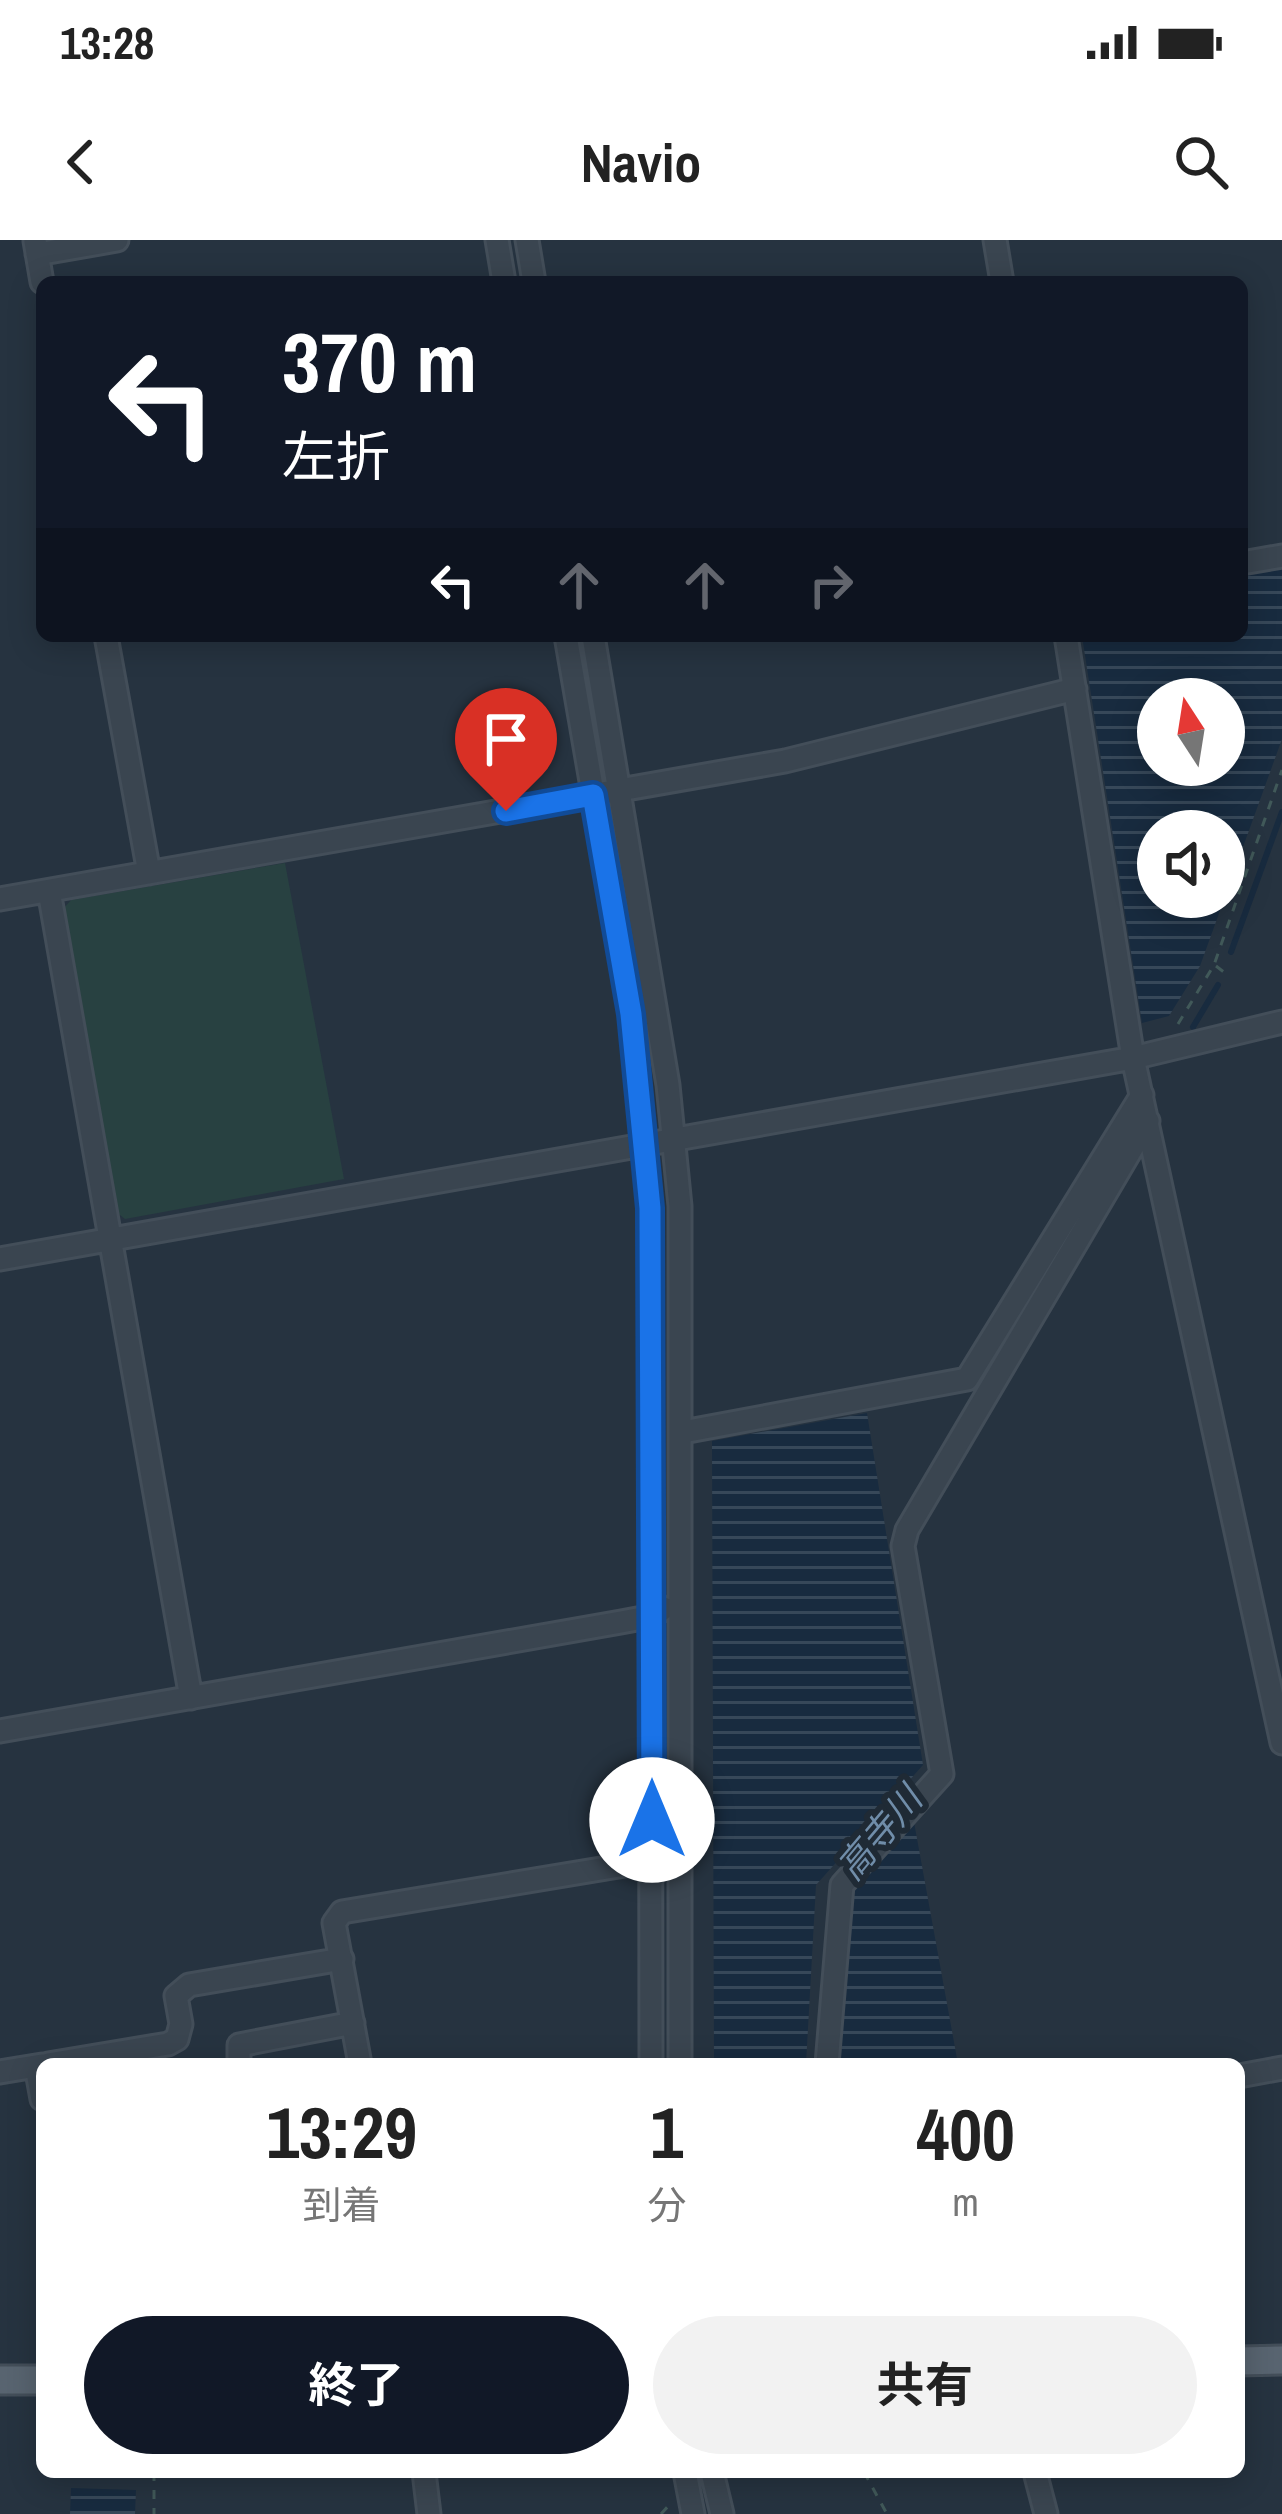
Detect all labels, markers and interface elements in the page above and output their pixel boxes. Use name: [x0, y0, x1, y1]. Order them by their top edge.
text: 13:28: [60, 12, 154, 73]
text: Navio: [581, 126, 701, 199]
icon: back: [48, 129, 114, 195]
icon: search: [1168, 129, 1234, 195]
text: 370 m: [282, 305, 477, 418]
icon: left: [84, 324, 240, 480]
text: 左折: [282, 420, 390, 493]
icon: left: [420, 552, 486, 618]
icon: ahead: [546, 552, 612, 618]
icon: ahead: [672, 552, 738, 618]
icon: right: [798, 552, 864, 618]
north arrow: [1137, 678, 1245, 786]
map controls: [1137, 678, 1245, 918]
pin: [455, 688, 557, 811]
icon: arrive: [473, 706, 539, 772]
button: sound: [1137, 810, 1245, 918]
position arrow: [589, 1757, 715, 1883]
water label: 高寺川: [826, 1773, 935, 1890]
text: 13:29: [266, 2083, 417, 2180]
text: 1: [650, 2083, 683, 2180]
text: 400: [916, 2085, 1015, 2182]
text: m: [952, 2176, 979, 2228]
text: 到着: [303, 2179, 381, 2231]
text: 分: [647, 2179, 686, 2231]
button: 終了: [84, 2316, 629, 2454]
button: 共有: [653, 2316, 1197, 2454]

